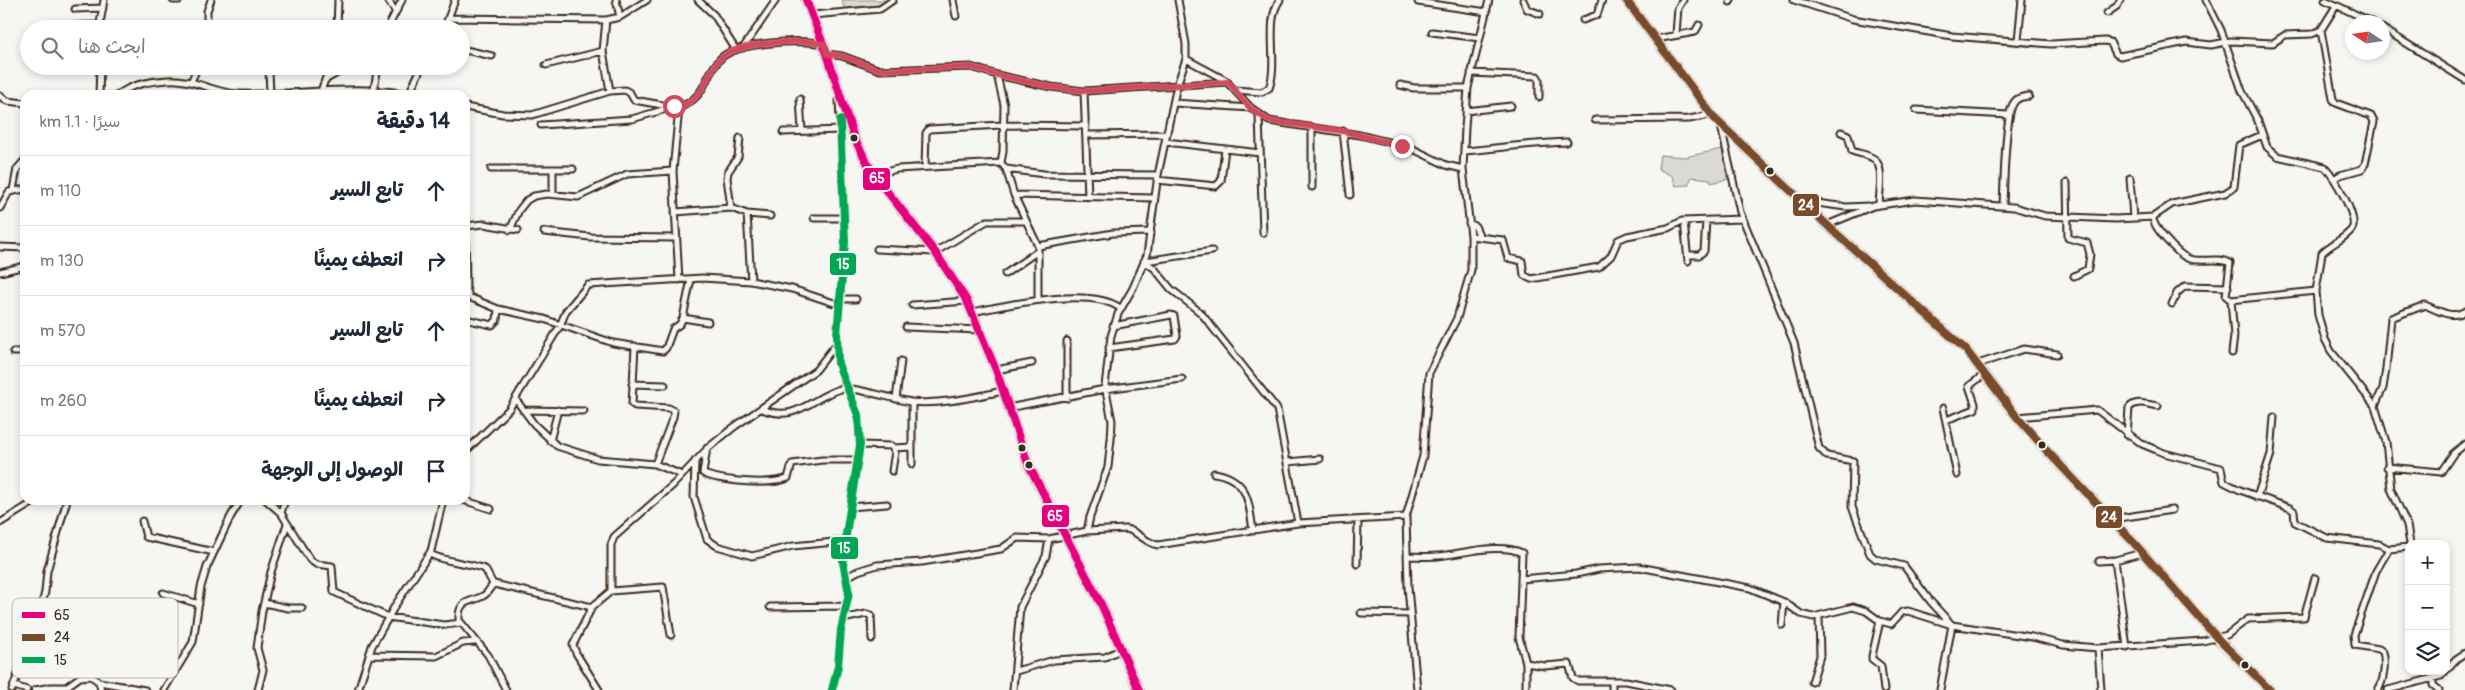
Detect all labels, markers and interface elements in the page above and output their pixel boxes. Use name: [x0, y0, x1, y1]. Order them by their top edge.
north arrow: [2345, 15, 2390, 60]
search box: [20, 20, 470, 75]
icon: search: [38, 34, 66, 62]
text: ابحث هنا: [78, 35, 146, 59]
route start: [663, 95, 686, 118]
text: 14 دقيقة: [377, 108, 450, 135]
text: سيرًا · 1.1 km: [40, 112, 120, 132]
unlabelled marker: [849, 133, 859, 143]
route end: [1391, 135, 1414, 158]
unlabelled marker: [1765, 166, 1775, 176]
line badge: 65: [862, 167, 891, 191]
text: 65: [869, 170, 885, 187]
icon: ahead: [422, 177, 450, 205]
text: تابع السير: [331, 178, 403, 202]
text: 110 m: [40, 181, 81, 201]
line badge: 24: [1792, 193, 1820, 217]
text: 24: [1798, 197, 1815, 214]
icon: right: [422, 247, 450, 275]
text: انعطف يمينًا: [314, 248, 403, 272]
text: 130 m: [40, 251, 84, 271]
line badge: 15: [829, 252, 857, 276]
text: 15: [836, 256, 850, 273]
icon: ahead: [422, 317, 450, 345]
text: تابع السير: [331, 318, 403, 342]
text: 570 m: [40, 321, 86, 341]
icon: right: [422, 387, 450, 415]
text: انعطف يمينًا: [314, 388, 403, 412]
text: 260 m: [40, 391, 87, 411]
unlabelled marker: [2037, 440, 2047, 450]
unlabelled marker: [1017, 443, 1027, 453]
icon: arrive: [422, 457, 450, 485]
text: الوصول إلى الوجهة: [261, 458, 403, 482]
unlabelled marker: [1024, 460, 1034, 470]
line badge: 65: [1041, 504, 1070, 528]
line badge: 24: [2095, 505, 2123, 529]
text: 65: [1047, 508, 1063, 525]
text: 24: [2101, 509, 2118, 526]
line badge: 15: [830, 536, 859, 560]
text: 15: [837, 540, 851, 557]
map controls: [2405, 540, 2450, 675]
button: +: [2405, 540, 2450, 585]
button: −: [2405, 585, 2450, 630]
legend: [12, 598, 178, 678]
text: 65: [54, 607, 70, 624]
text: 24: [54, 629, 70, 646]
button: layers: [2405, 630, 2450, 675]
text: 15: [54, 652, 67, 669]
unlabelled marker: [2240, 660, 2250, 670]

